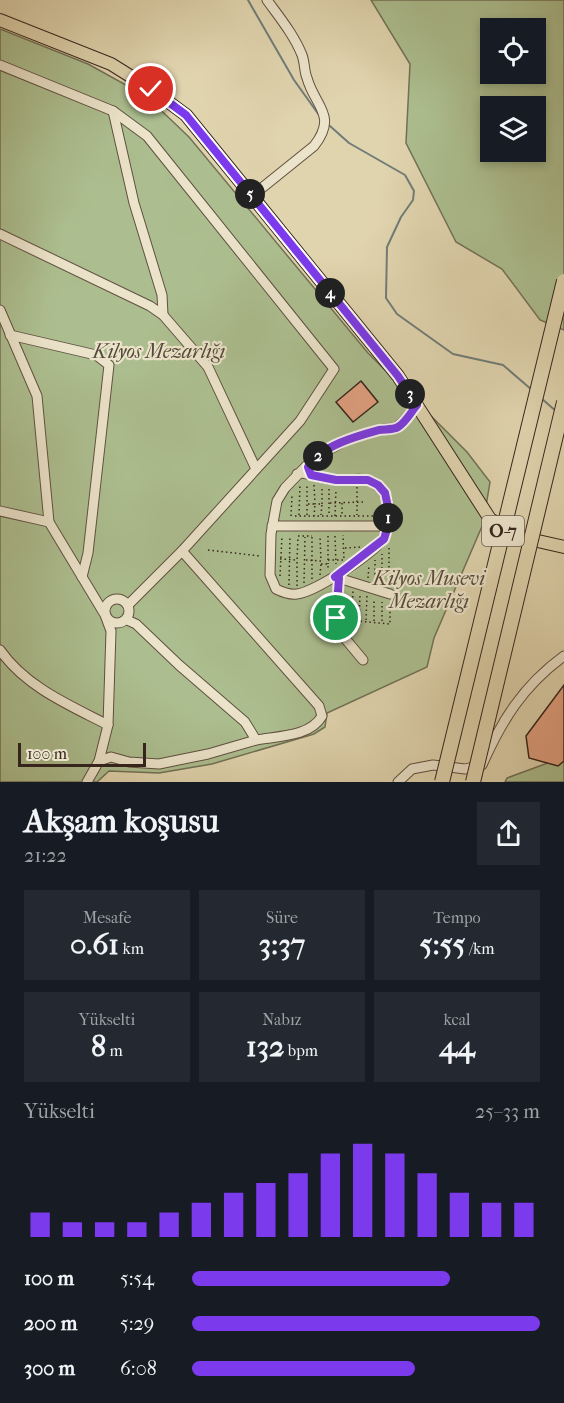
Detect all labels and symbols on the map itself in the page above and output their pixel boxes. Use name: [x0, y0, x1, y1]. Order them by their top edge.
pin: [125, 63, 176, 114]
pin: 5: [235, 179, 265, 209]
pin: 4: [315, 278, 345, 308]
park label: Kilyos Mezarlığı: [91, 340, 225, 363]
pin: 3: [395, 379, 425, 409]
pin: 2: [303, 441, 333, 471]
pin: 1: [373, 503, 403, 533]
road number: O-7: [482, 516, 524, 546]
park label: Kilyos Musevi Mezarlığı: [371, 567, 486, 613]
pin: [310, 592, 361, 643]
scale bar: [18, 740, 146, 768]

